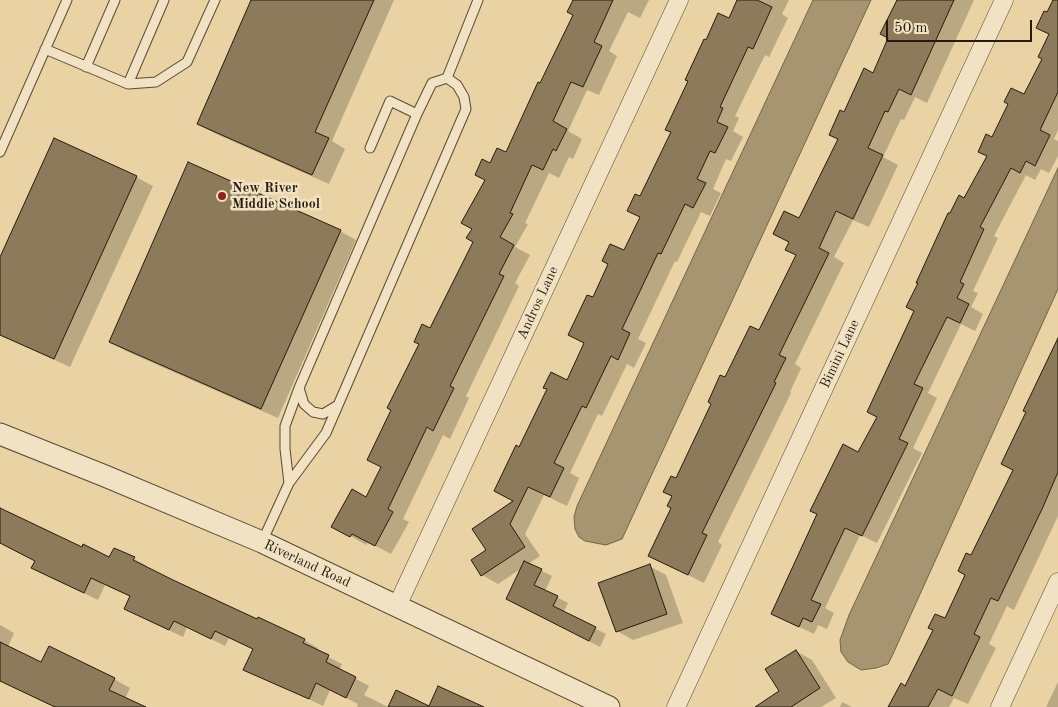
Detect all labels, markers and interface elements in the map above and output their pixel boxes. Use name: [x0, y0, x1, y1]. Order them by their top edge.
scale bar: [888, 10, 1034, 42]
text: 50 m: [894, 21, 928, 36]
place label: New River Middle School: [232, 180, 320, 212]
marker: New River Middle School: [216, 190, 228, 202]
street label: Andros Lane: [514, 264, 562, 342]
street label: Bimini Lane: [817, 317, 863, 391]
street label: Riverland Road: [261, 537, 353, 591]

